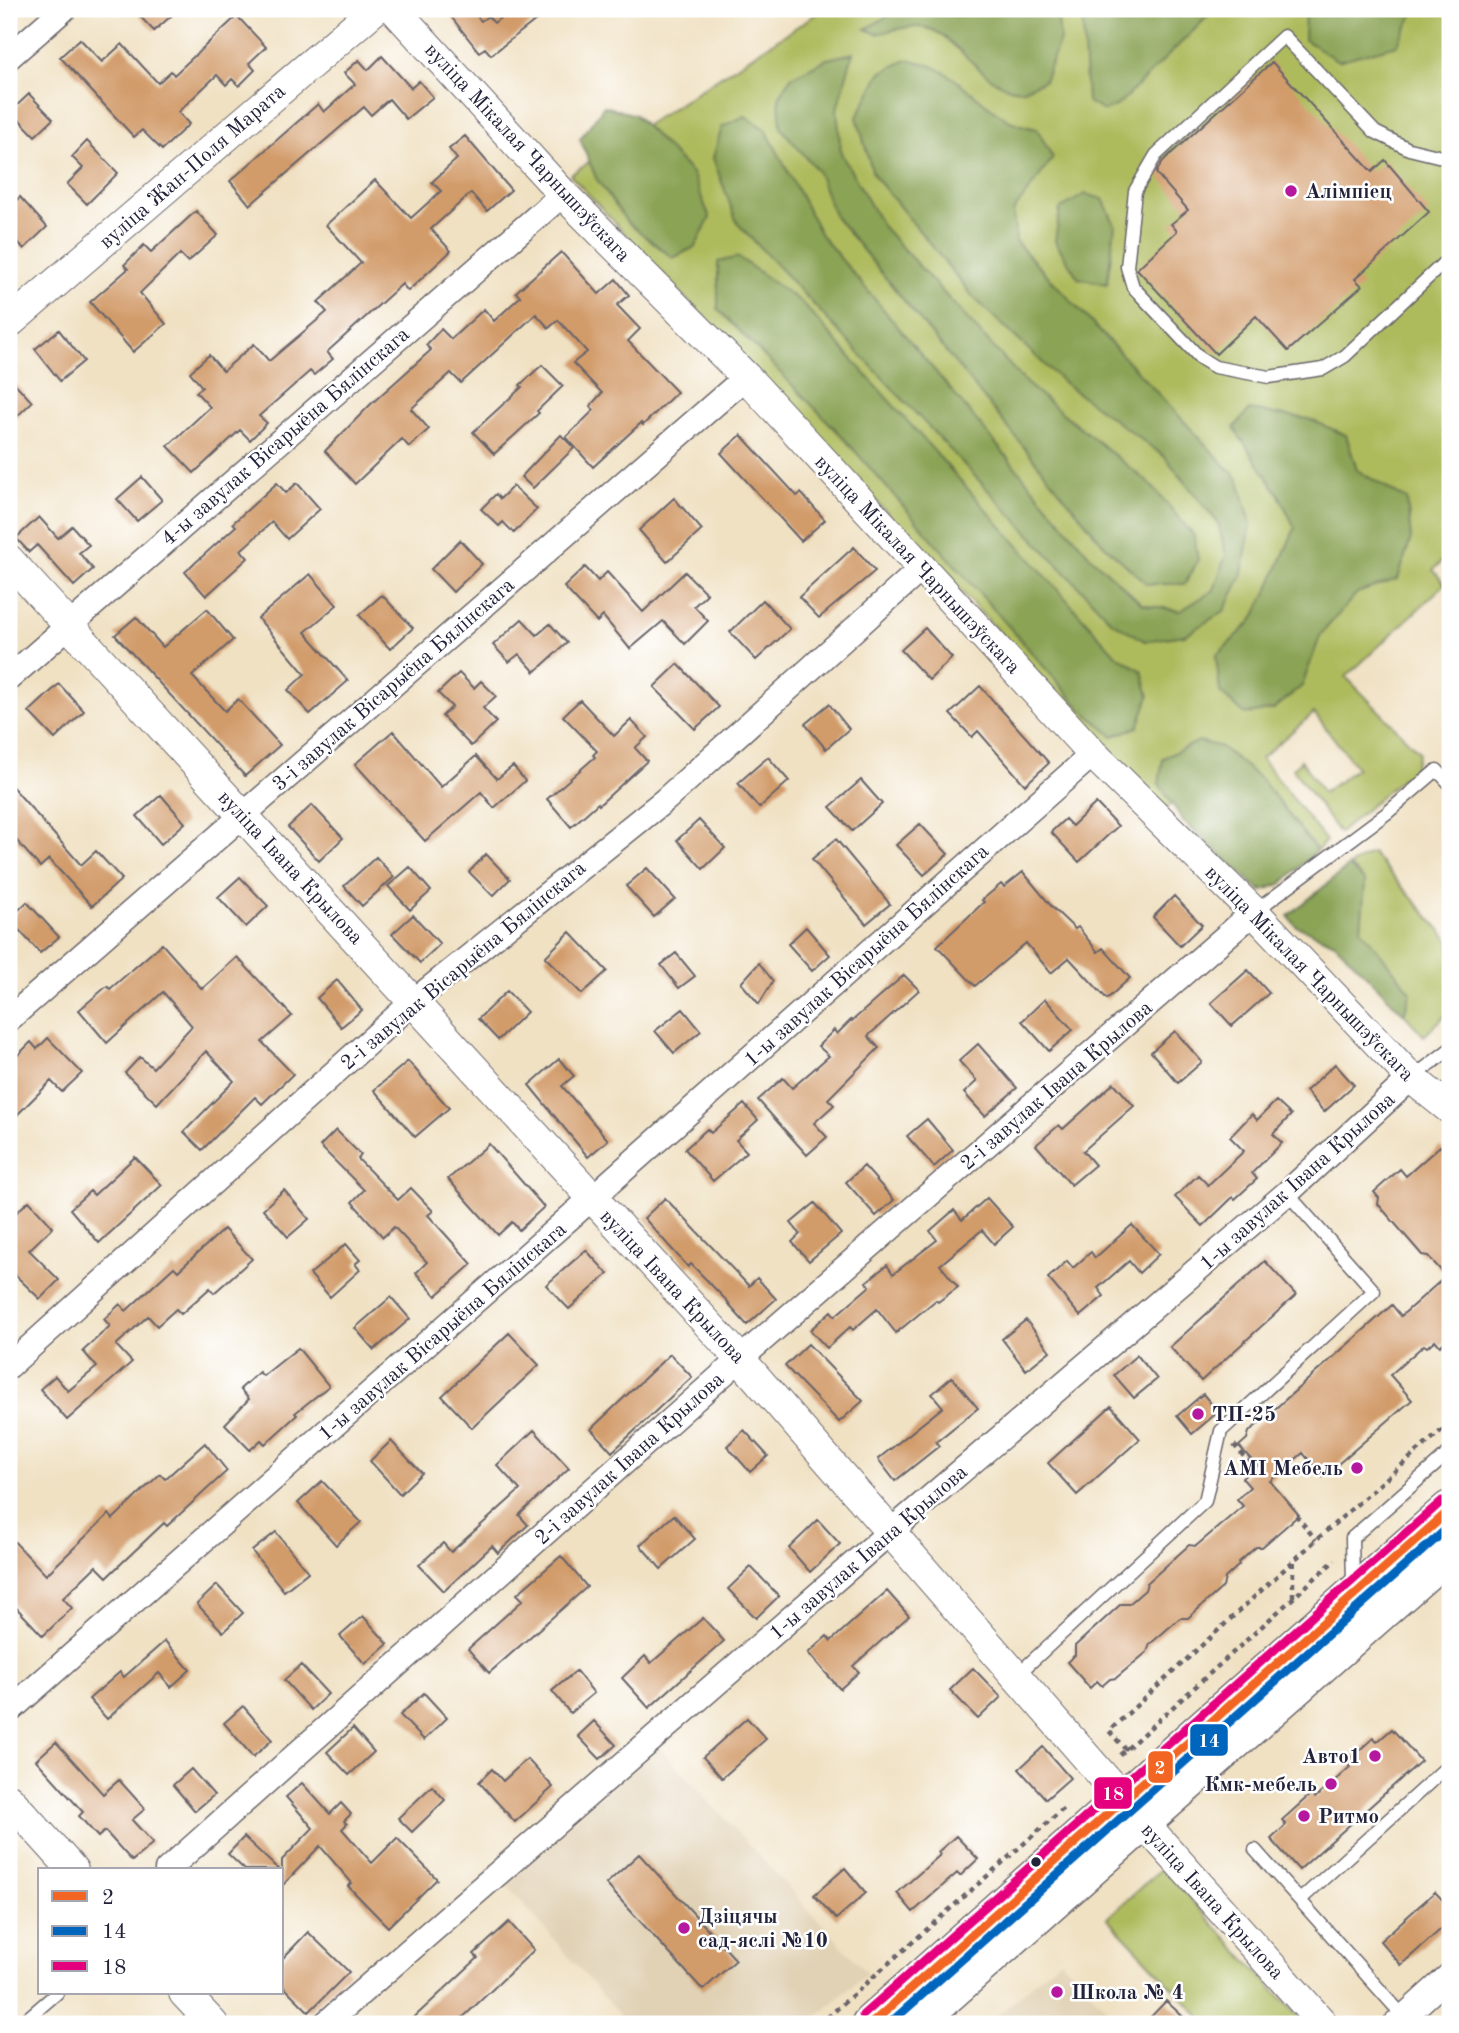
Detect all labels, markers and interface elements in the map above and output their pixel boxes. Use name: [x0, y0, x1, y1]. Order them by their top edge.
street label: вуліца Мікалая Чарнышэўскага: [420, 40, 634, 267]
street label: вуліца Жан-Поля Марата: [96, 81, 290, 253]
place label: Алімпіец: [1305, 182, 1392, 203]
marker: Алімпіец: [1283, 183, 1299, 199]
street label: 4-ы завулак Вісарыёна Бялінскага: [158, 324, 414, 550]
street label: вуліца Мікалая Чарнышэўскага: [810, 452, 1024, 679]
street label: 3-і завулак Вісарыёна Бялінскага: [269, 575, 519, 796]
street label: вуліца Івана Крылова: [213, 787, 366, 949]
street label: 1-ы завулак Вісарыёна Бялінскага: [741, 841, 993, 1071]
street label: 2-і завулак Вісарыёна Бялінскага: [337, 858, 590, 1075]
street label: вуліца Мікалая Чарнышэўскага: [1200, 862, 1417, 1086]
street label: 2-і завулак Івана Крылова: [957, 997, 1157, 1175]
street label: 1-ы завулак Івана Крылова: [1196, 1089, 1400, 1275]
street label: вуліца Івана Крылова: [595, 1206, 748, 1368]
street label: 1-ы завулак Вісарыёна Бялінскага: [315, 1219, 571, 1445]
street label: 2-і завулак Івана Крылова: [531, 1369, 729, 1549]
place label: ТП-25: [1212, 1405, 1276, 1426]
marker: ТП-25: [1190, 1406, 1206, 1422]
place label: AMI Мебель: [1223, 1459, 1343, 1480]
marker: AMI Мебель: [1349, 1460, 1365, 1476]
street label: 1-ы завулак Івана Крылова: [766, 1462, 972, 1645]
line badge: 14: [1189, 1723, 1229, 1757]
text: 14: [1198, 1733, 1220, 1752]
place label: Авто1: [1302, 1747, 1361, 1768]
marker: Авто1: [1367, 1748, 1383, 1764]
line badge: 2: [1147, 1750, 1174, 1784]
text: 2: [1154, 1760, 1166, 1779]
place label: Кмк-мебель: [1204, 1775, 1317, 1796]
line badge: 18: [1093, 1776, 1133, 1810]
marker: Кмк-мебель: [1323, 1776, 1339, 1792]
text: 18: [1102, 1786, 1124, 1805]
place label: Ритмо: [1318, 1807, 1379, 1828]
marker: Ритмо: [1296, 1808, 1312, 1824]
street label: вуліца Івана Крылова: [1136, 1820, 1287, 1984]
unlabelled marker: [1029, 1855, 1043, 1869]
legend: [38, 1868, 284, 1994]
text: 2: [102, 1888, 114, 1909]
place label: Дзіцячы сад-яслі №10: [698, 1907, 828, 1952]
marker: Дзіцячы сад-яслі №10: [676, 1920, 692, 1936]
text: 14: [102, 1922, 126, 1943]
text: 18: [102, 1958, 126, 1979]
place label: Школа № 4: [1071, 1983, 1184, 2004]
marker: Школа № 4: [1049, 1984, 1065, 2000]

